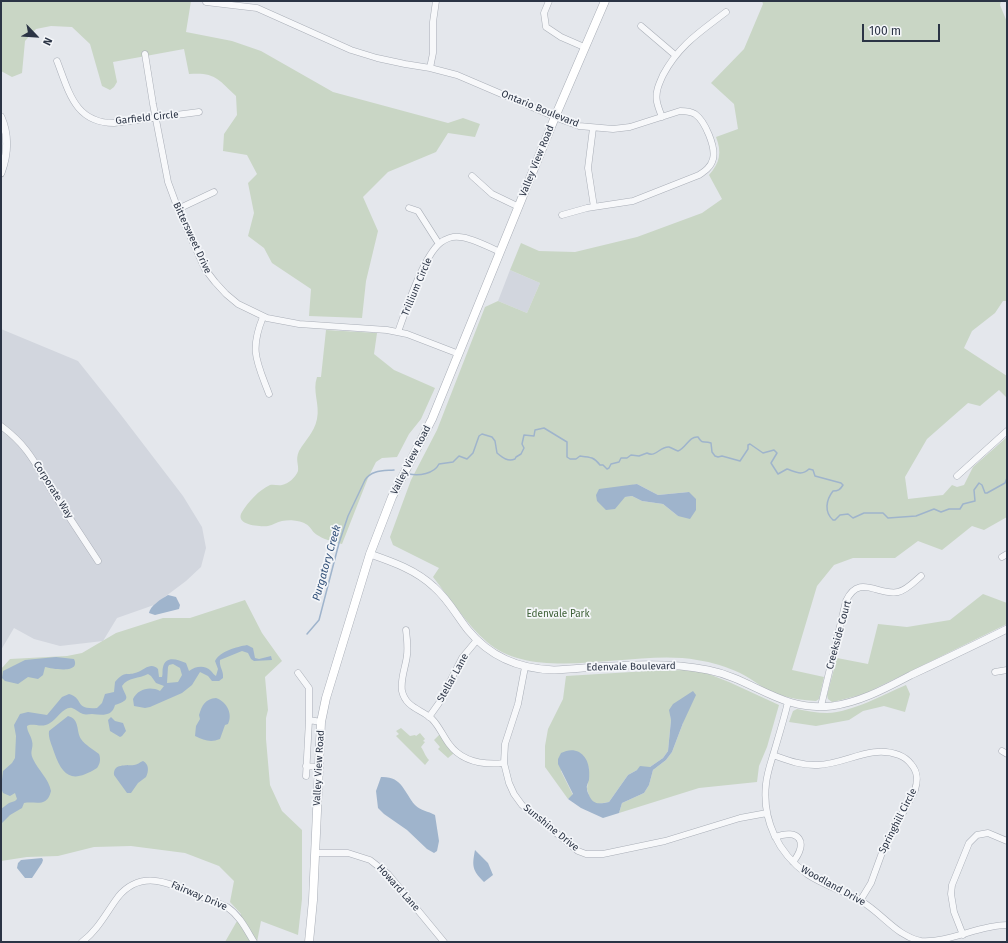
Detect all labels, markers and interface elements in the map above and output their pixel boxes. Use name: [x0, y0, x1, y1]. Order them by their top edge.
north arrow: [16, 16, 56, 56]
scale bar: [864, 16, 942, 42]
text: 100 m: [869, 24, 901, 38]
text: N: [40, 35, 55, 47]
street label: Ontario Boulevard: [499, 88, 581, 130]
street label: Garfield Circle: [115, 109, 179, 127]
street label: Valley View Road: [517, 124, 557, 198]
street label: Bittersweet Drive: [170, 200, 214, 276]
street label: Trillium Circle: [399, 256, 435, 318]
street label: Valley View Road: [388, 423, 434, 497]
street label: Corporate Way: [31, 459, 75, 521]
water label: Purgatory Creek: [310, 523, 344, 603]
street label: Creekside Court: [824, 599, 854, 671]
park label: Edenvale Park: [526, 608, 590, 620]
street label: Stellar Lane: [435, 652, 471, 704]
street label: Edenvale Boulevard: [586, 660, 676, 674]
street label: Valley View Road: [311, 730, 327, 806]
street label: Springhill Circle: [876, 786, 920, 856]
street label: Sunshine Drive: [521, 802, 581, 854]
street label: Howard Lane: [374, 862, 422, 914]
street label: Woodland Drive: [799, 863, 867, 909]
street label: Fairway Drive: [169, 879, 229, 913]

